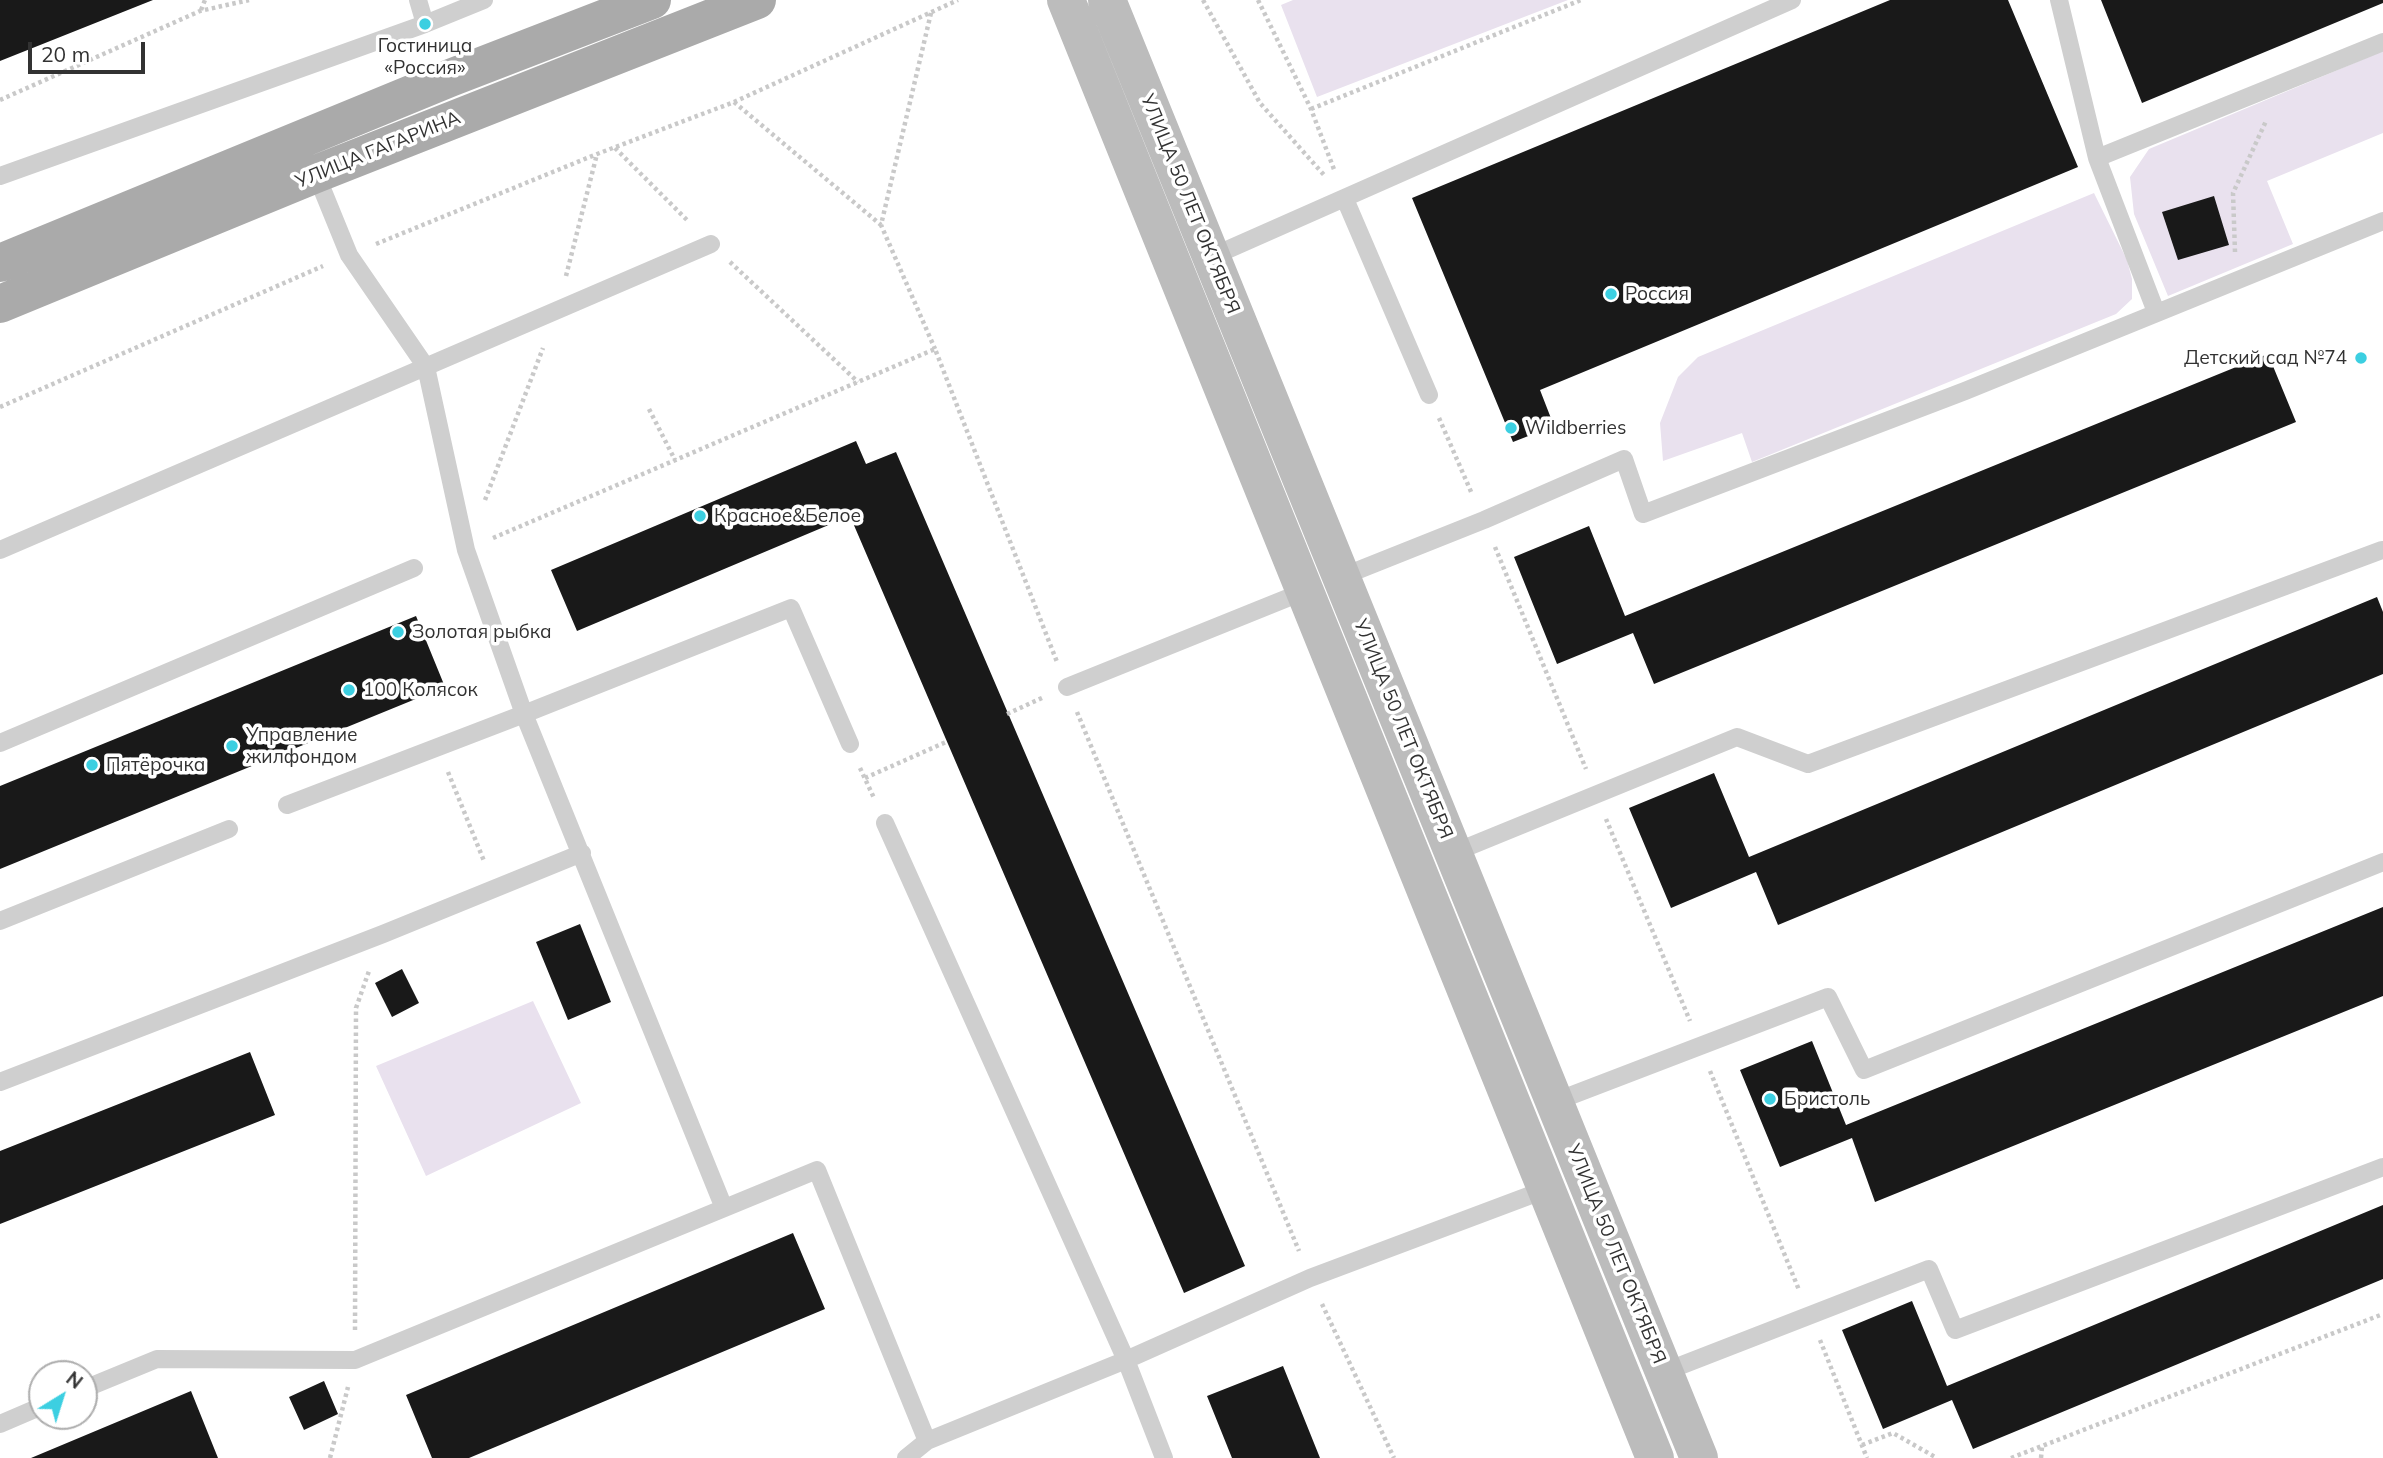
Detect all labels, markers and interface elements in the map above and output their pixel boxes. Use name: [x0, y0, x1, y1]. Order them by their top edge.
marker: Гостиница «Россия»: [417, 16, 433, 32]
scale bar: [32, 28, 149, 72]
place label: Гостиница «Россия»: [378, 35, 472, 79]
text: 20 m: [41, 41, 90, 67]
street label: УЛИЦА 50 ЛЕТ ОКТЯБРЯ: [1135, 91, 1245, 317]
street label: УЛИЦА ГАГАРИНА: [292, 106, 464, 194]
place label: Россия: [1625, 283, 1689, 305]
marker: Россия: [1603, 286, 1619, 302]
place label: Детский сад №74: [2184, 347, 2347, 369]
marker: Детский сад №74: [2353, 350, 2369, 366]
place label: Wildberries: [1525, 417, 1626, 439]
marker: Wildberries: [1503, 420, 1519, 436]
place label: Красное&Белое: [714, 505, 861, 527]
marker: Красное&Белое: [692, 508, 708, 524]
street label: УЛИЦА 50 ЛЕТ ОКТЯБРЯ: [1348, 616, 1458, 842]
place label: Золотая рыбка: [412, 621, 552, 643]
marker: Золотая рыбка: [390, 624, 406, 640]
place label: 100 Колясок: [363, 679, 478, 701]
marker: 100 Колясок: [341, 682, 357, 698]
place label: Управление жилфондом: [246, 724, 358, 768]
marker: Управление жилфондом: [224, 738, 240, 754]
place label: Пятёрочка: [106, 754, 205, 776]
marker: Пятёрочка: [84, 757, 100, 773]
place label: Бристоль: [1784, 1088, 1870, 1110]
marker: Бристоль: [1762, 1091, 1778, 1107]
street label: УЛИЦА 50 ЛЕТ ОКТЯБРЯ: [1561, 1141, 1671, 1367]
north arrow: [28, 1360, 98, 1430]
text: N: [62, 1366, 88, 1394]

